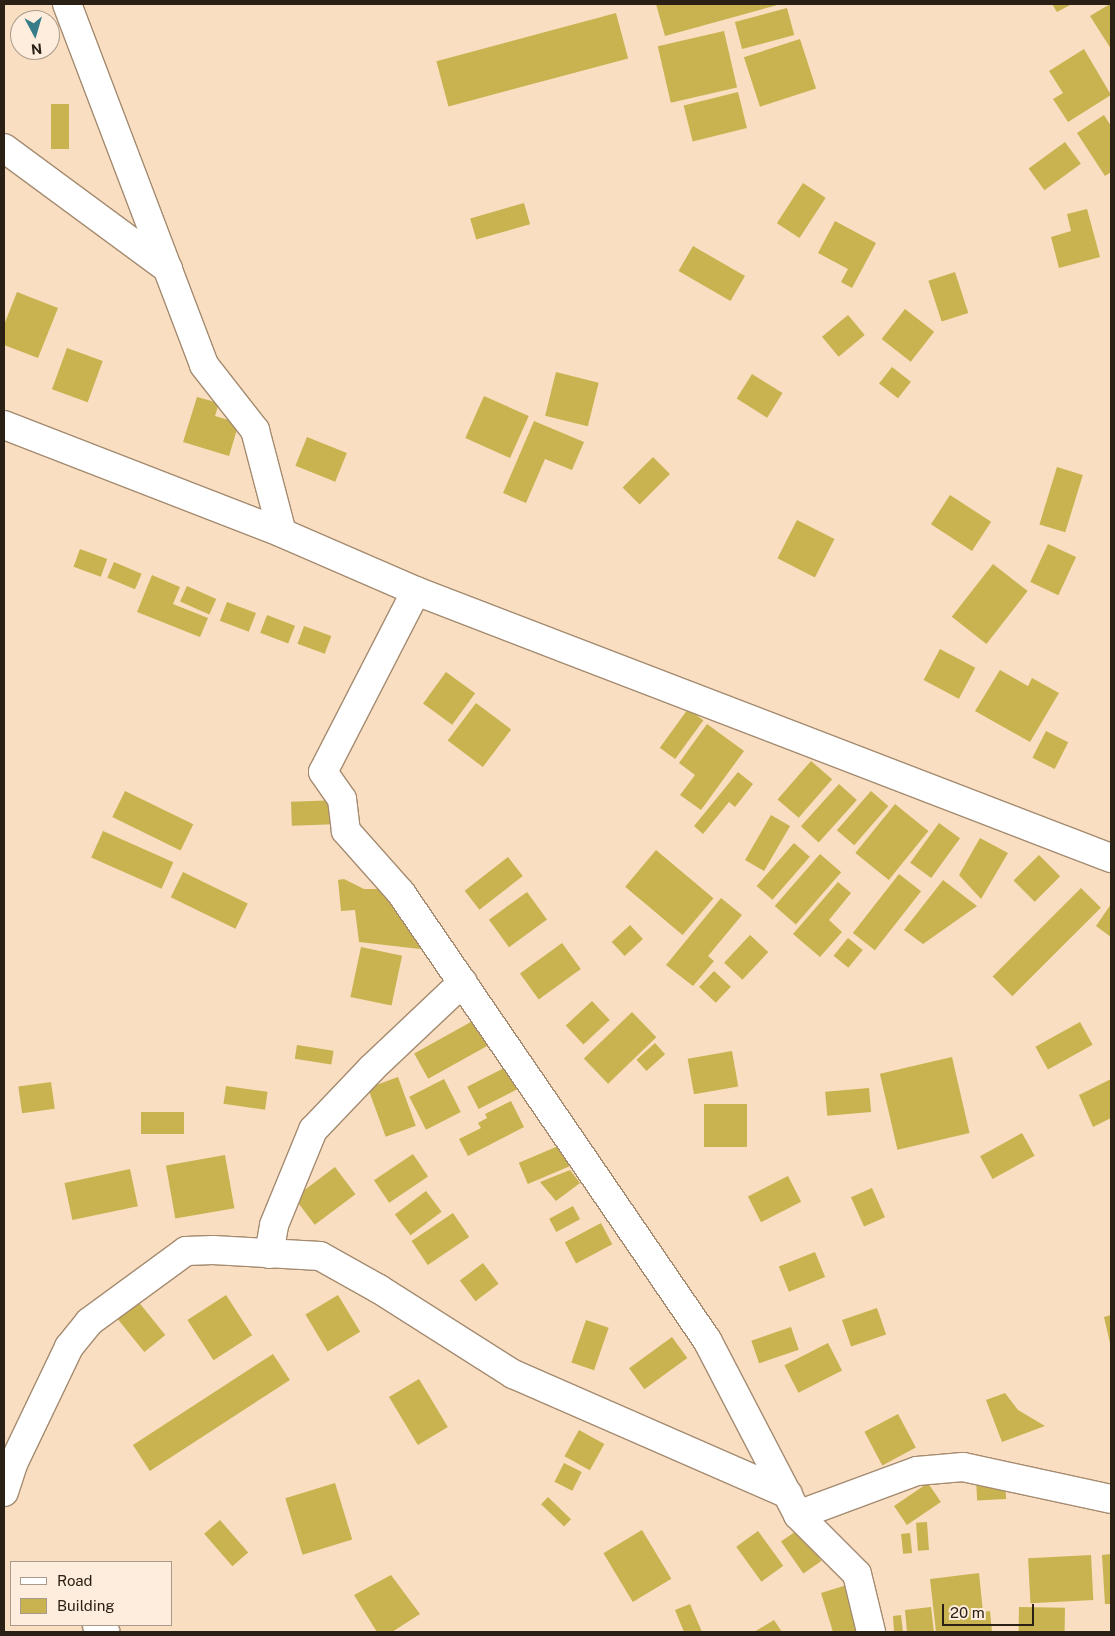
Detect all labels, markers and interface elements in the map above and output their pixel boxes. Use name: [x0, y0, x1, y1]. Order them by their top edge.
north arrow: [10, 10, 60, 60]
text: N: [30, 40, 43, 57]
legend: [10, 1561, 172, 1626]
text: Road: [57, 1572, 93, 1589]
scale bar: [945, 1594, 1038, 1626]
text: Building: [57, 1597, 115, 1614]
text: 20 m: [950, 1604, 985, 1621]

